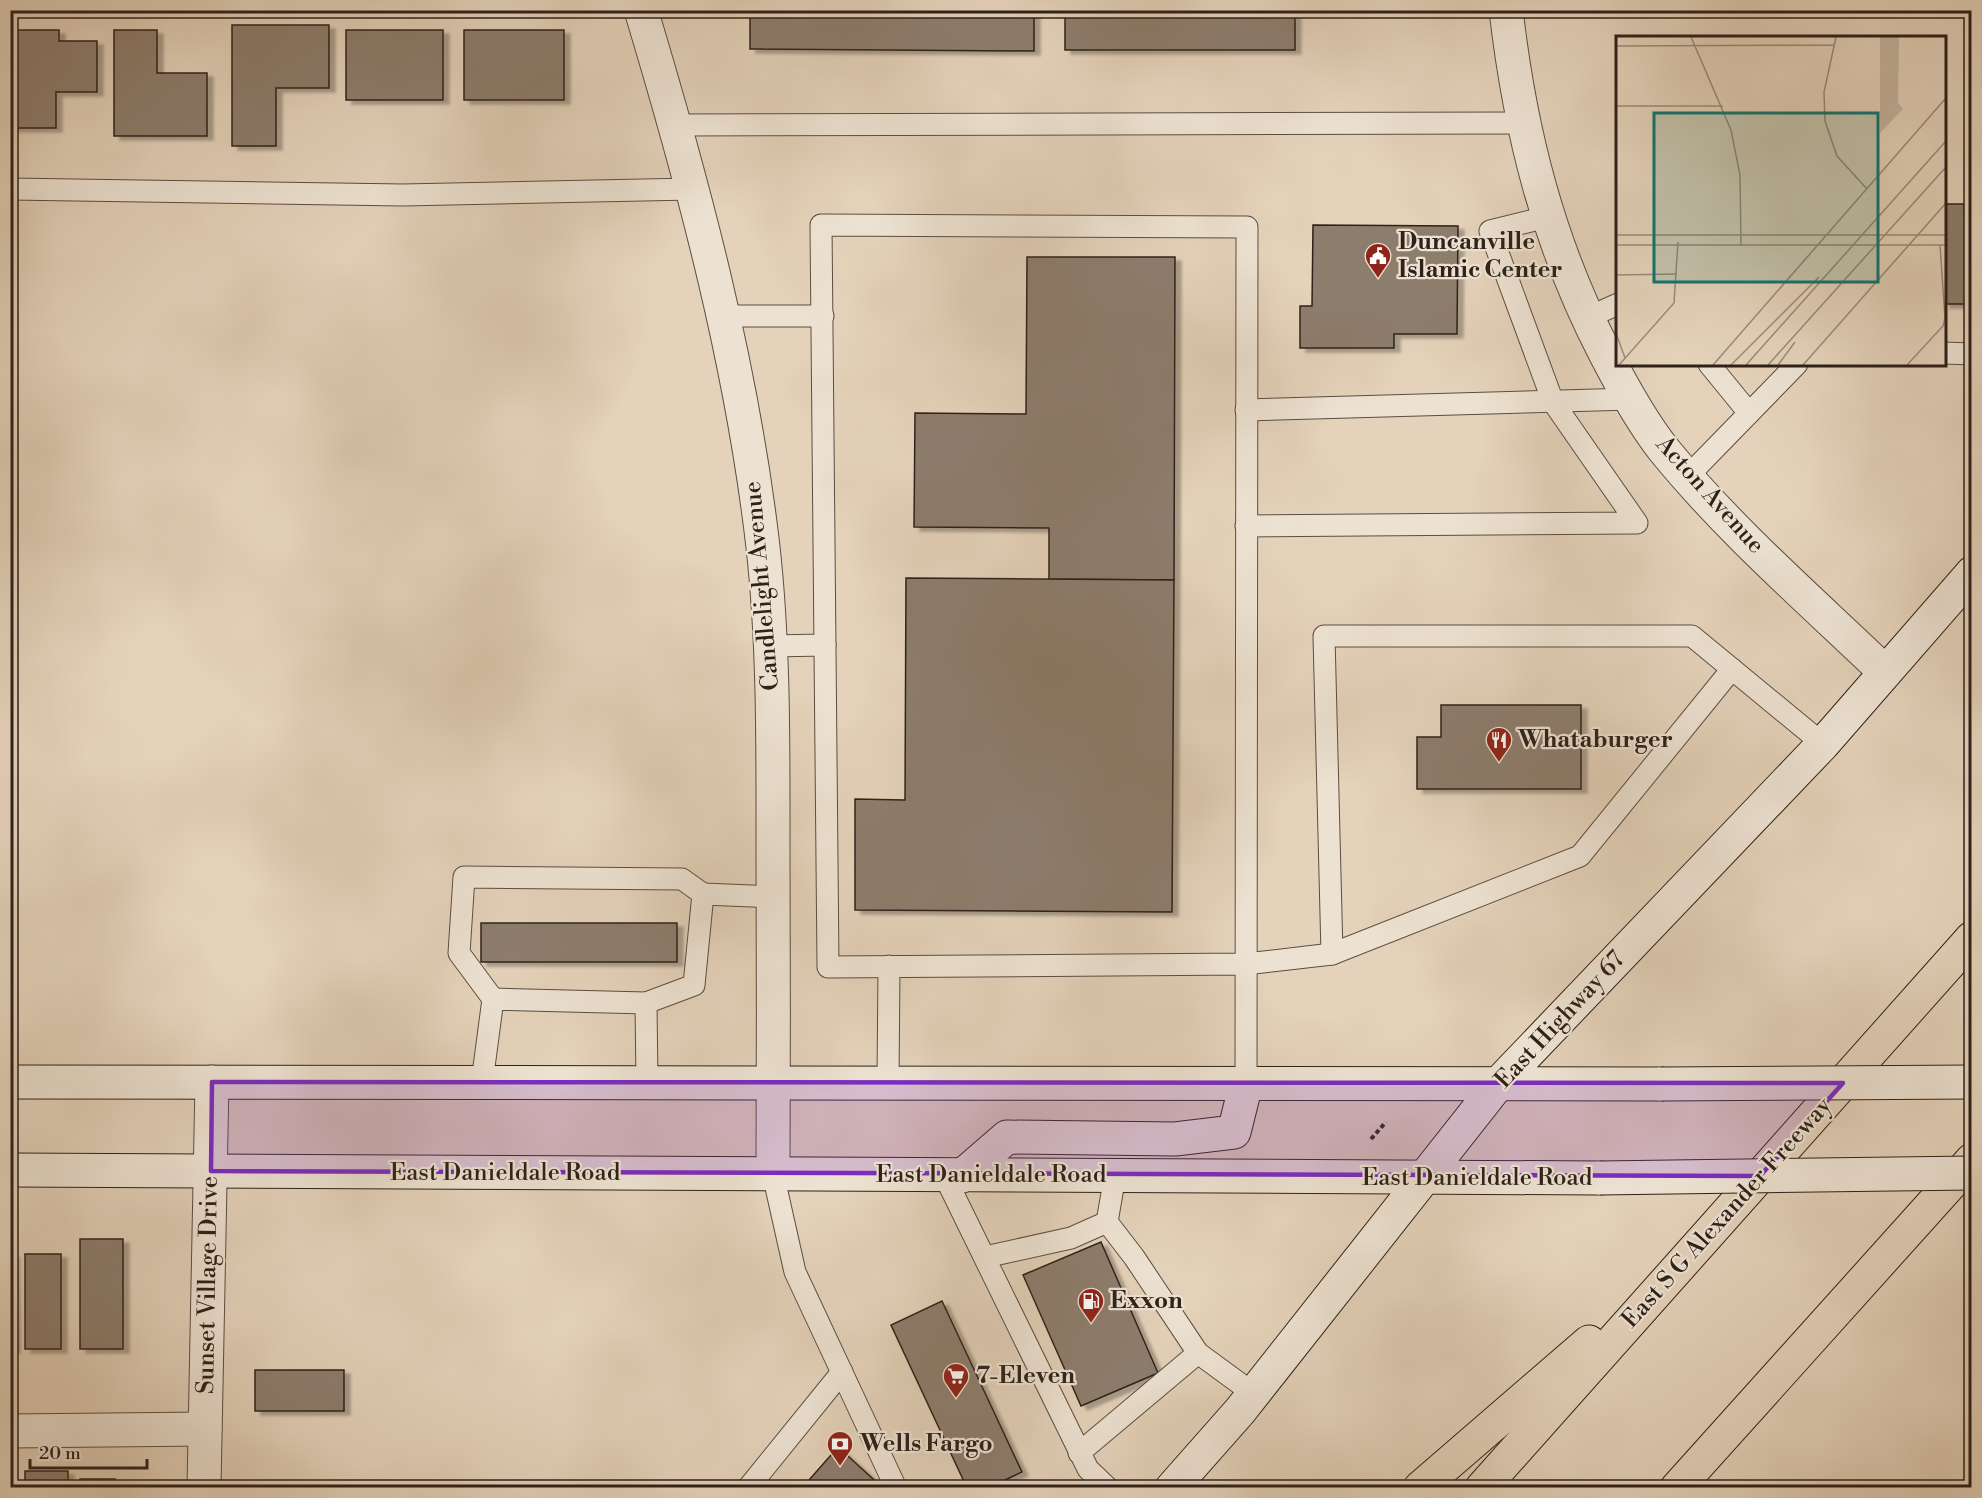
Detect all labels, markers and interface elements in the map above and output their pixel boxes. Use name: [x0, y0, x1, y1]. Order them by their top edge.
inset map: [1616, 36, 1946, 366]
place label: Duncanville Islamic Center: [1398, 227, 1562, 285]
public building icon: Duncanville Islamic Center: [1363, 241, 1393, 279]
street label: Acton Avenue: [1649, 429, 1771, 560]
street label: Candlelight Avenue: [738, 480, 786, 692]
restaurant icon: Whataburger: [1484, 725, 1514, 763]
place label: Whataburger: [1517, 725, 1673, 755]
street label: East Highway 67: [1489, 945, 1631, 1095]
street label: East S G Alexander Freeway: [1615, 1091, 1839, 1335]
street label: East Danieldale Road: [390, 1158, 621, 1188]
street label: East Danieldale Road: [876, 1160, 1107, 1190]
street label: East Danieldale Road: [1362, 1163, 1593, 1193]
street label: Sunset Village Drive: [191, 1176, 225, 1394]
fuel station icon: Exxon: [1076, 1286, 1106, 1324]
place label: Exxon: [1110, 1286, 1183, 1316]
supermarket icon: 7-Eleven: [941, 1361, 971, 1399]
place label: 7-Eleven: [976, 1361, 1075, 1391]
bank icon: Wells Fargo: [825, 1429, 855, 1467]
place label: Wells Fargo: [859, 1429, 993, 1459]
scale bar: [30, 1432, 147, 1470]
text: 20 m: [39, 1442, 81, 1465]

